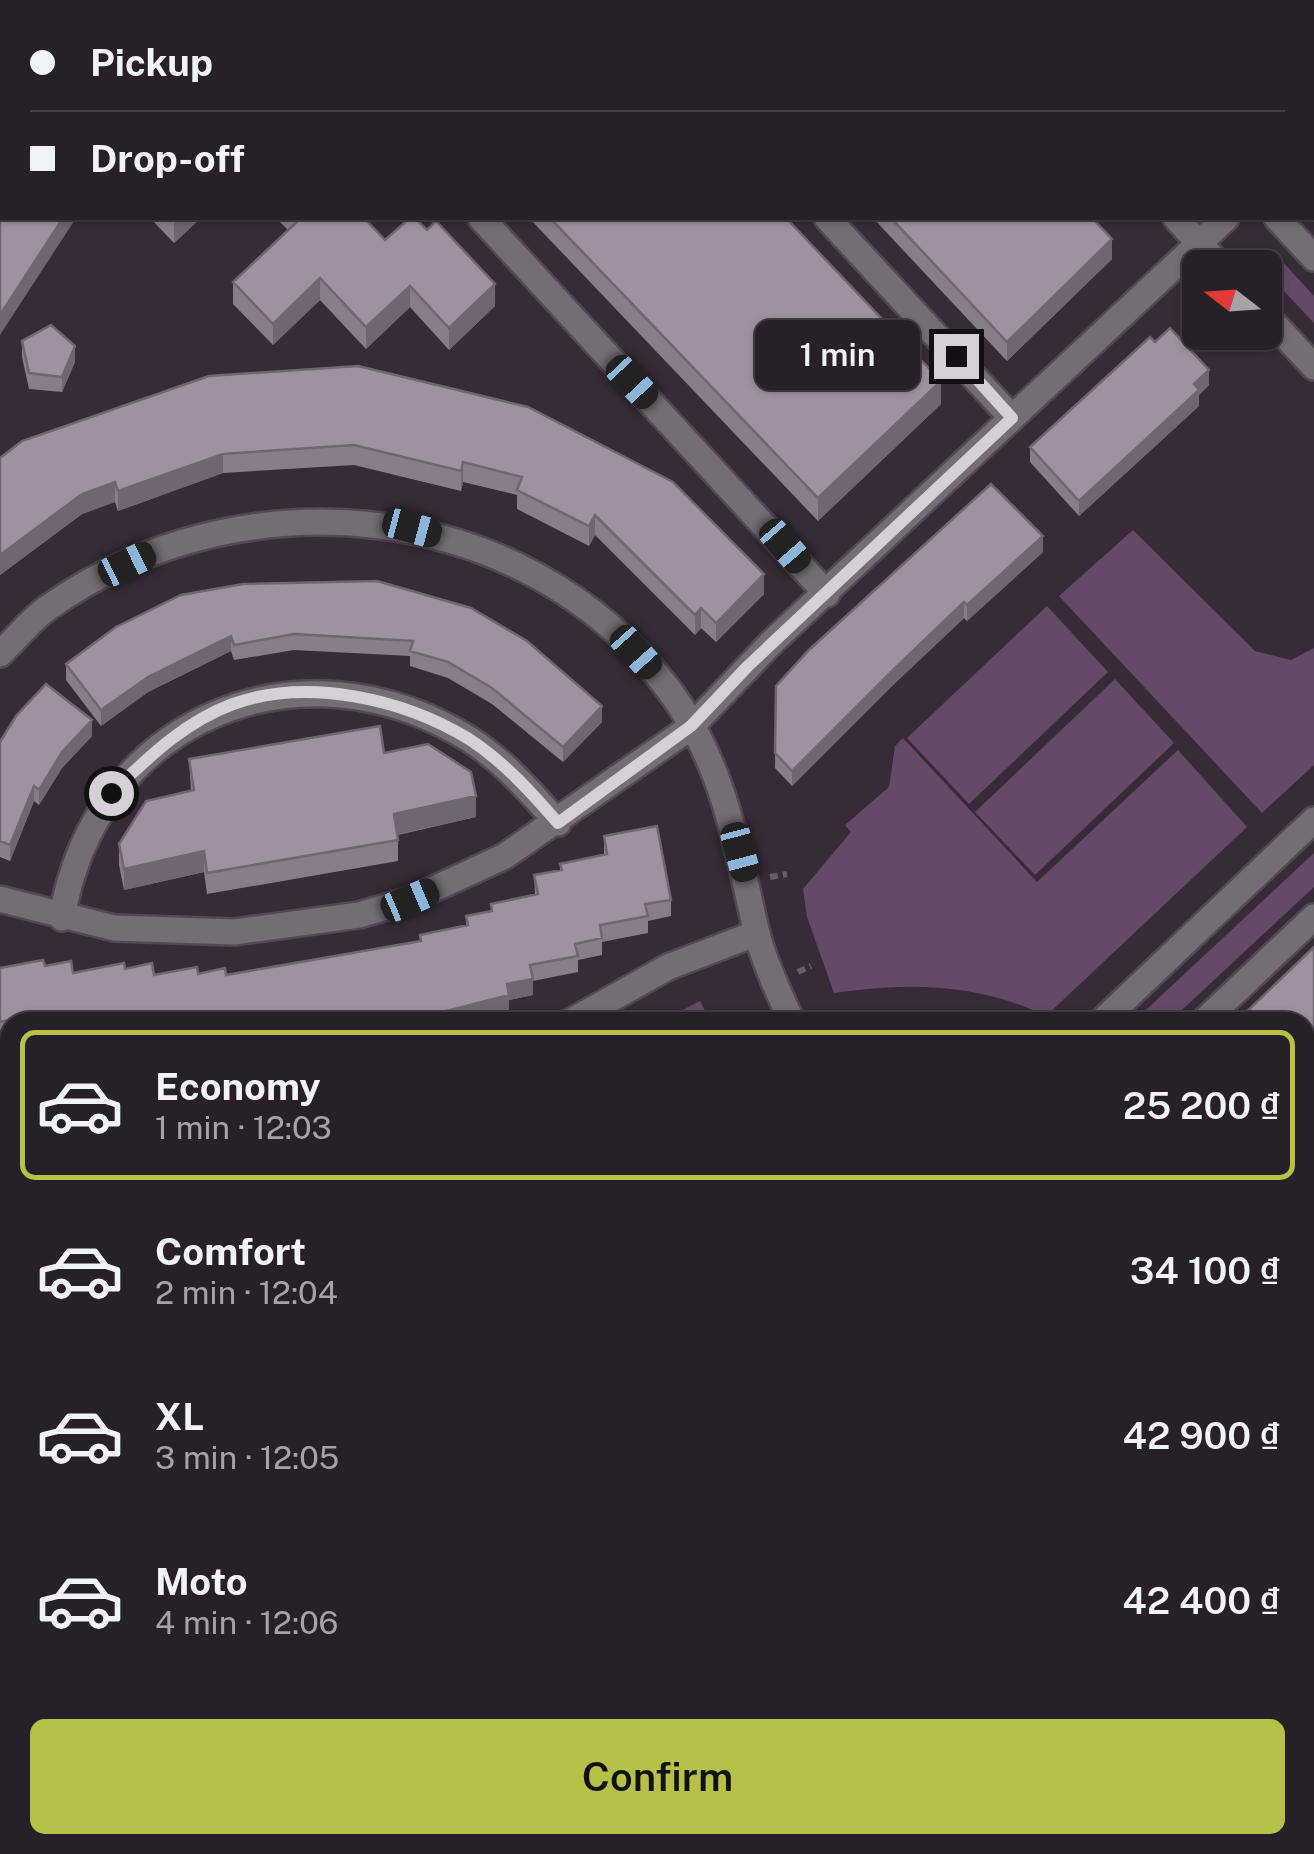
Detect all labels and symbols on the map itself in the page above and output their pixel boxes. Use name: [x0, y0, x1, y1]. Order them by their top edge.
north arrow: [1182, 250, 1282, 350]
callout: 1 min: [756, 321, 921, 391]
route end: [934, 334, 979, 379]
car: [601, 350, 663, 414]
car: [379, 506, 445, 550]
car: [754, 514, 816, 578]
car: [93, 537, 161, 591]
car: [605, 620, 667, 684]
route start: [89, 771, 134, 816]
car: [718, 819, 762, 885]
car: [377, 874, 443, 926]

